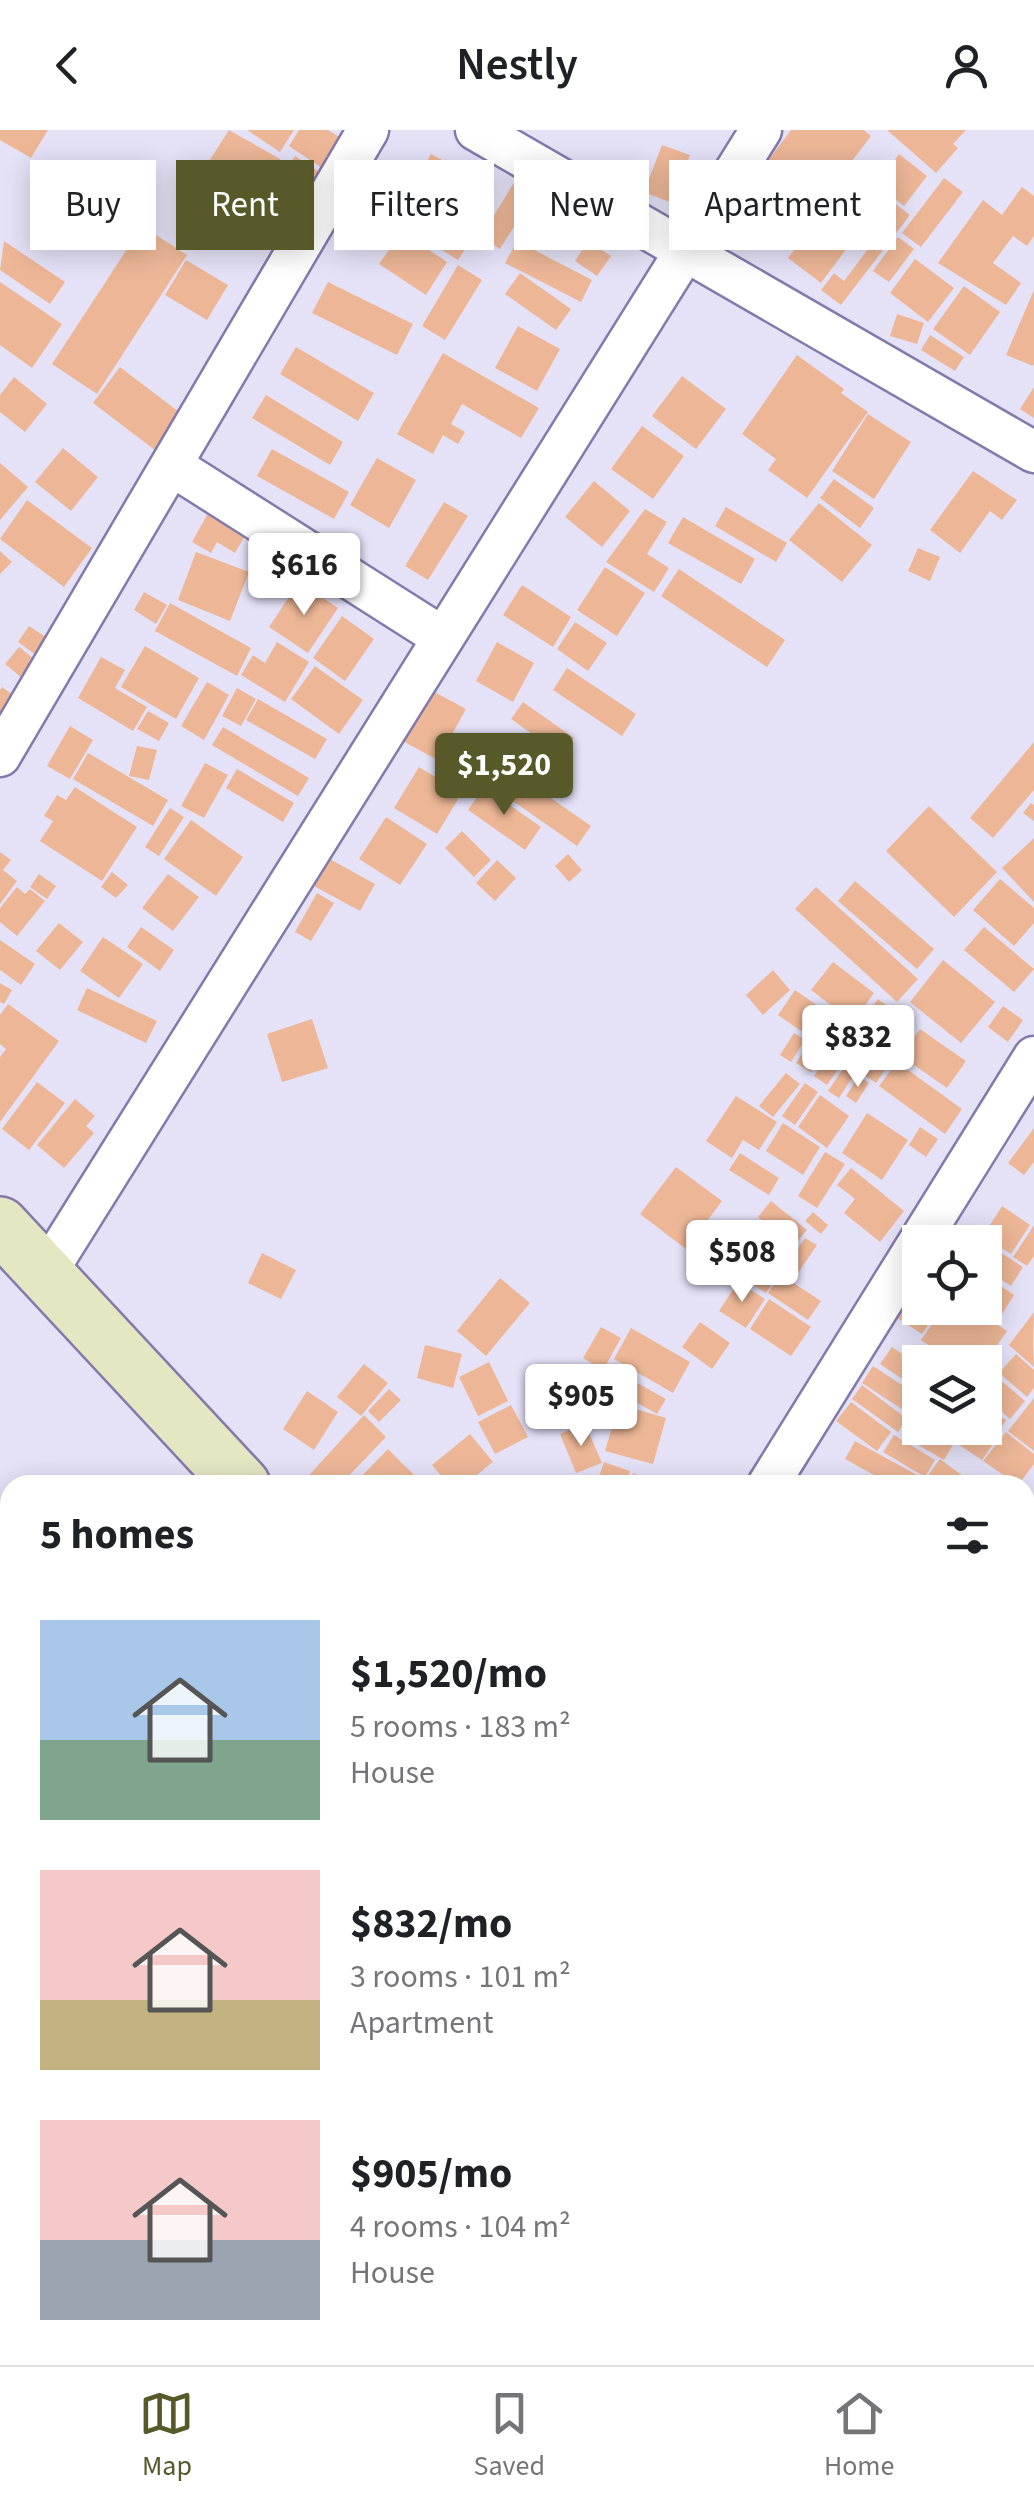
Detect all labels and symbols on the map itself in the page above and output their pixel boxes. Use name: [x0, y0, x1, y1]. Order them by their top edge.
pin: $616: [245, 533, 363, 618]
pin: $1,520: [423, 733, 585, 818]
pin: $832: [799, 1005, 917, 1090]
pin: $508: [683, 1220, 801, 1305]
pin: $905: [522, 1364, 640, 1449]

